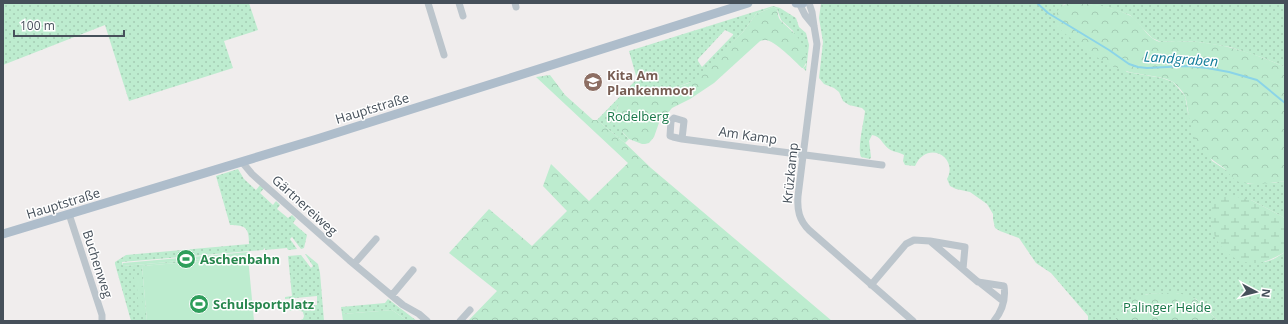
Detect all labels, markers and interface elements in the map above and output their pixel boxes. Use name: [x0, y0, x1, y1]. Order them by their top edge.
scale bar: [14, 12, 124, 38]
text: 100 m: [20, 17, 55, 34]
water label: Landgraben: [1143, 46, 1219, 71]
place label: Kita Am Plankenmoor: [607, 66, 695, 99]
school or university icon: Kita Am Plankenmoor: [582, 71, 604, 93]
street label: Hauptstraße: [333, 88, 411, 128]
park label: Rodelberg: [607, 107, 669, 125]
street label: Am Kamp: [718, 122, 778, 148]
street label: Krüzkamp: [778, 141, 802, 204]
street label: Gärtnereiweg: [268, 171, 342, 239]
street label: Hauptstraße: [24, 183, 102, 223]
street label: Buchenweg: [79, 228, 117, 300]
sports icon: Aschenbahn: [175, 248, 197, 270]
place label: Aschenbahn: [200, 250, 280, 268]
north arrow: [1236, 272, 1276, 312]
text: N: [1258, 288, 1274, 299]
sports icon: Schulsportplatz: [188, 293, 210, 315]
place label: Schulsportplatz: [213, 295, 314, 313]
park label: Palinger Heide: [1123, 298, 1211, 316]

